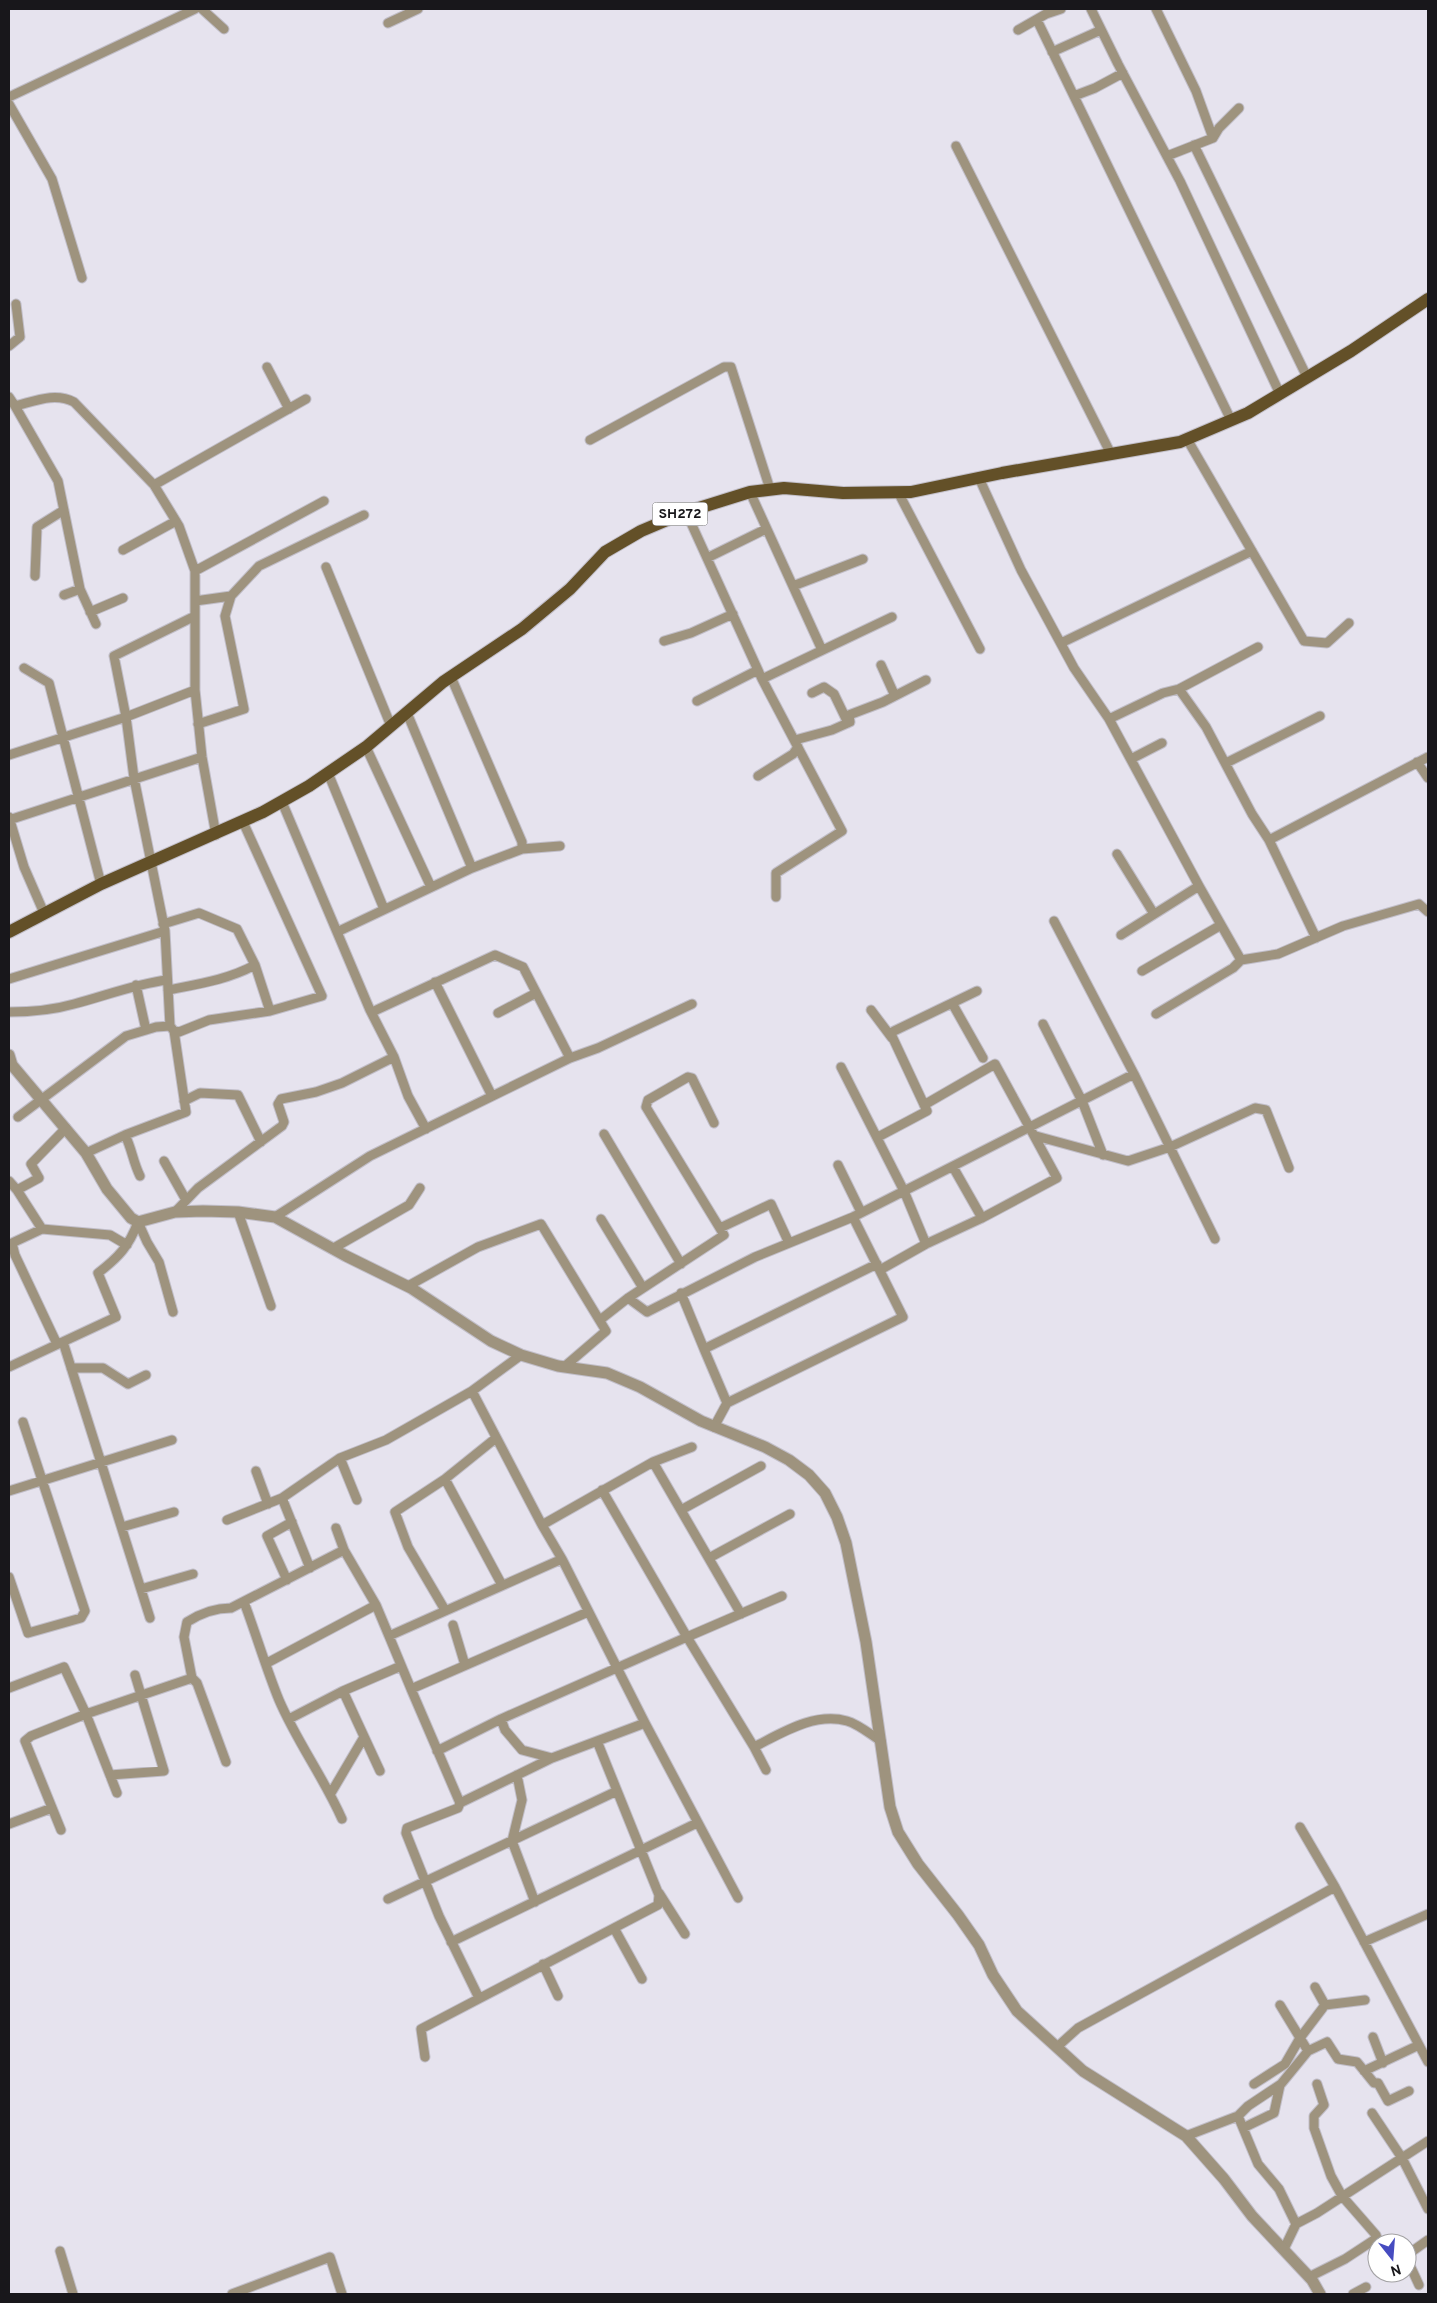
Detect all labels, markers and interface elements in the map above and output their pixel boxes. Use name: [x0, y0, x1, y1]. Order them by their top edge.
road number: SH272: [652, 502, 708, 526]
north arrow: [1367, 2233, 1417, 2283]
text: N: [1388, 2259, 1403, 2279]

